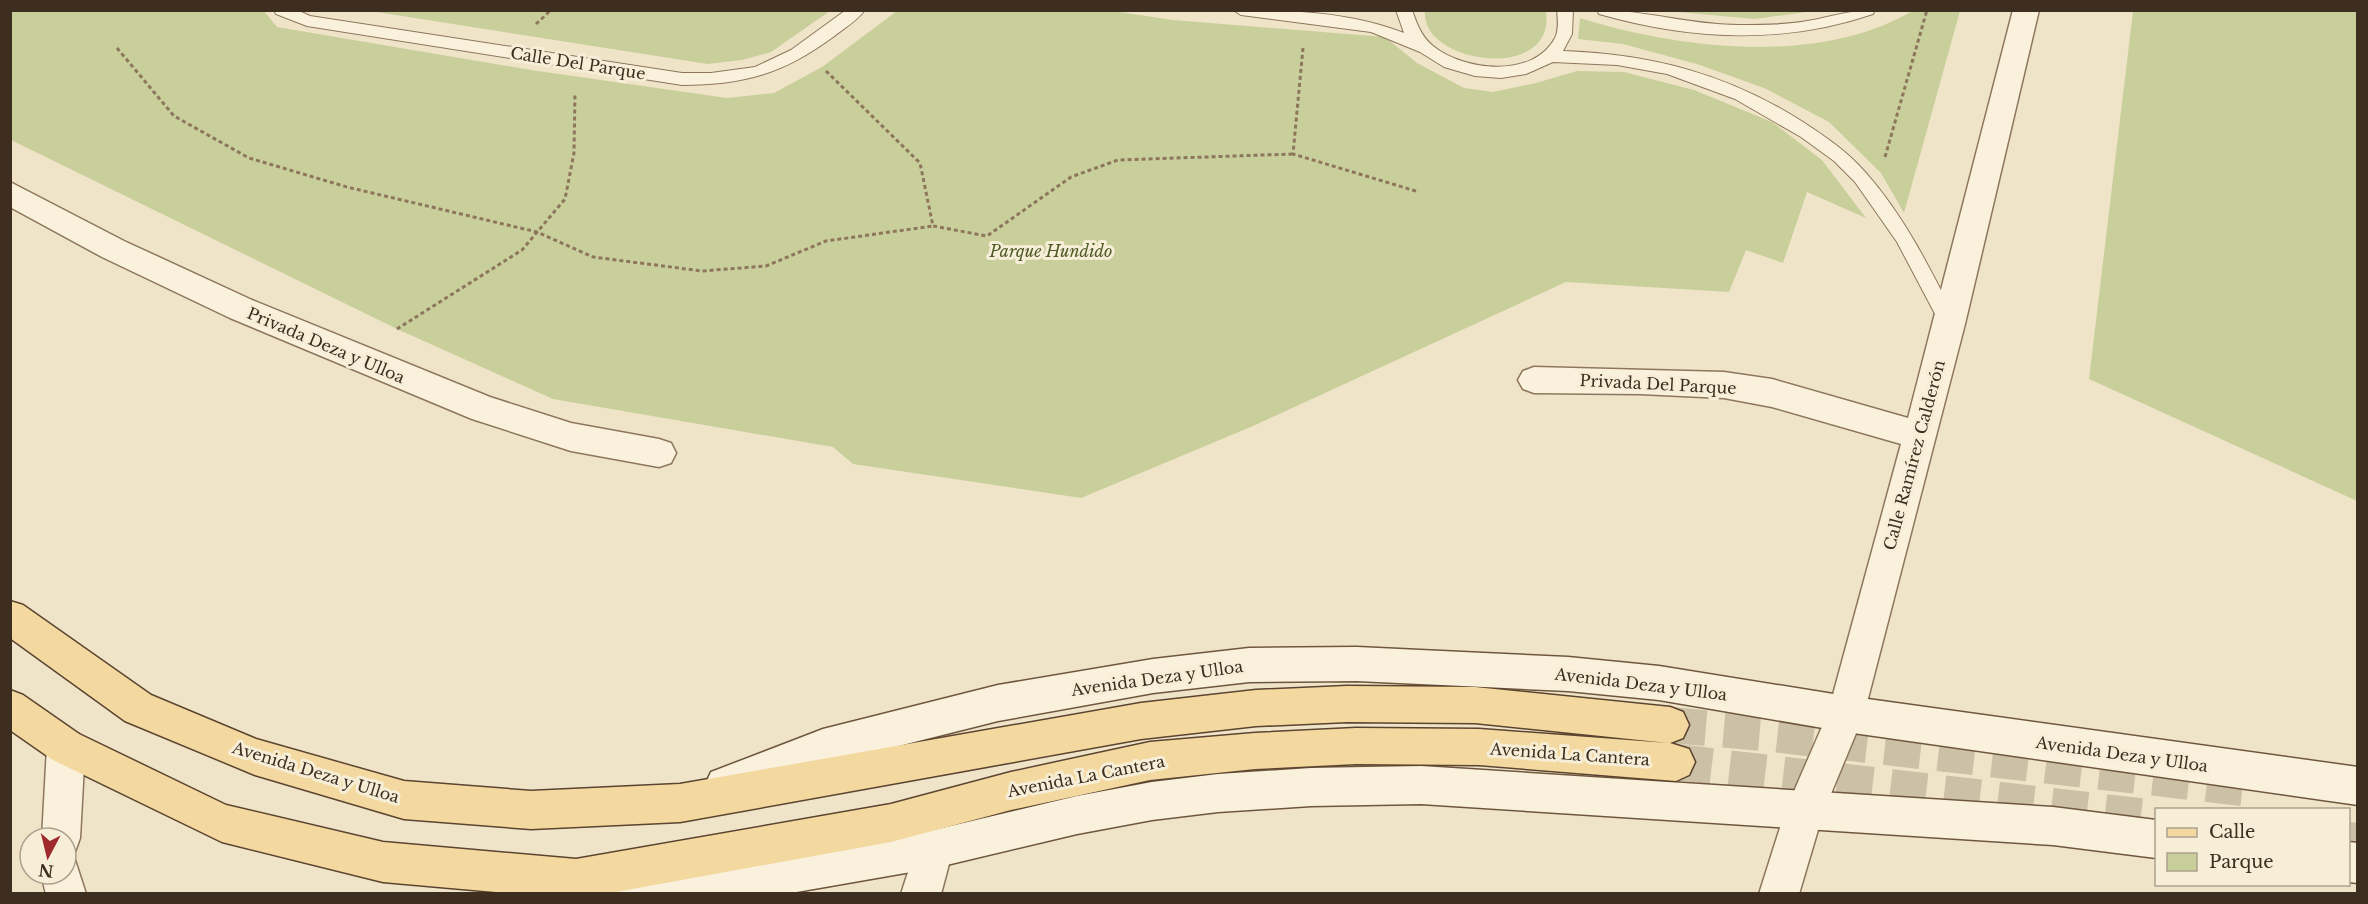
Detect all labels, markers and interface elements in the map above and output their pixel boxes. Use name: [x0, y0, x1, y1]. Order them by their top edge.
street label: Calle Del Parque: [509, 42, 647, 84]
park label: Parque Hundido: [989, 241, 1112, 261]
street label: Privada Deza y Ulloa: [244, 303, 408, 387]
street label: Calle Ramírez Calderón: [1879, 358, 1949, 552]
street label: Privada Del Parque: [1579, 370, 1737, 398]
street label: Avenida Deza y Ulloa: [1069, 656, 1244, 700]
street label: Avenida Deza y Ulloa: [1553, 663, 1728, 705]
street label: Avenida Deza y Ulloa: [2034, 732, 2209, 776]
street label: Avenida Deza y Ulloa: [229, 737, 402, 807]
street label: Avenida La Cantera: [1489, 738, 1651, 770]
street label: Avenida La Cantera: [1005, 751, 1167, 801]
legend: [2155, 808, 2350, 886]
text: Calle: [2209, 821, 2255, 843]
north arrow: [18, 826, 78, 886]
text: Parque: [2209, 851, 2274, 873]
text: N: [37, 860, 55, 882]

